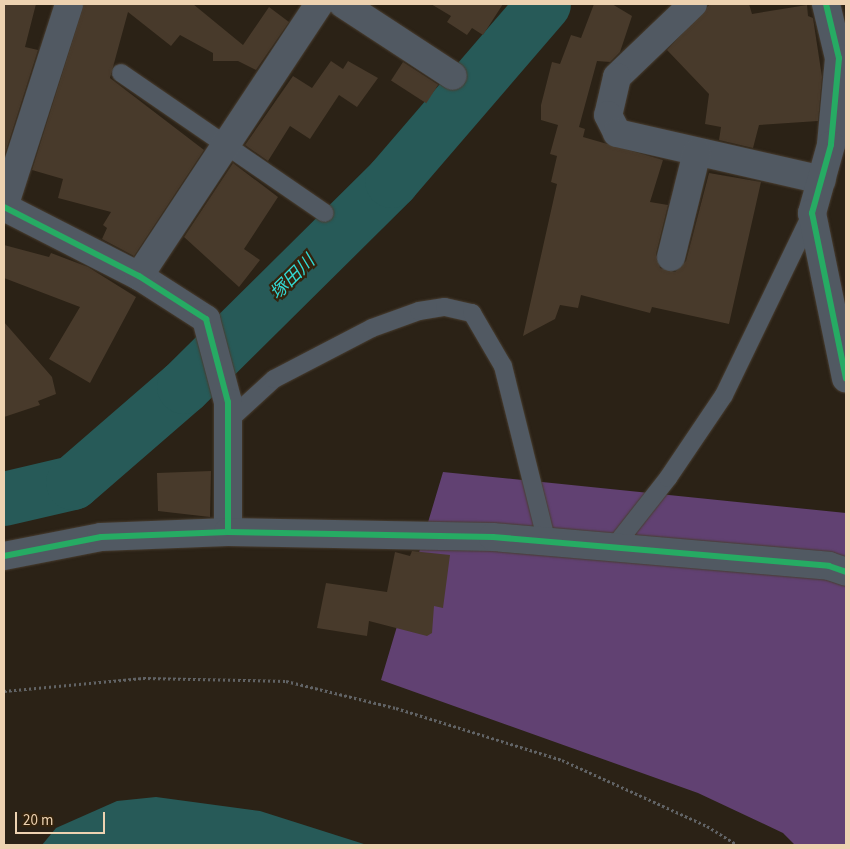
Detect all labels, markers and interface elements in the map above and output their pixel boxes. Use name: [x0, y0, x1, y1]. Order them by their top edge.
water label: 塚田川: [266, 251, 320, 305]
scale bar: [18, 802, 108, 834]
text: 20 m: [23, 810, 53, 831]

